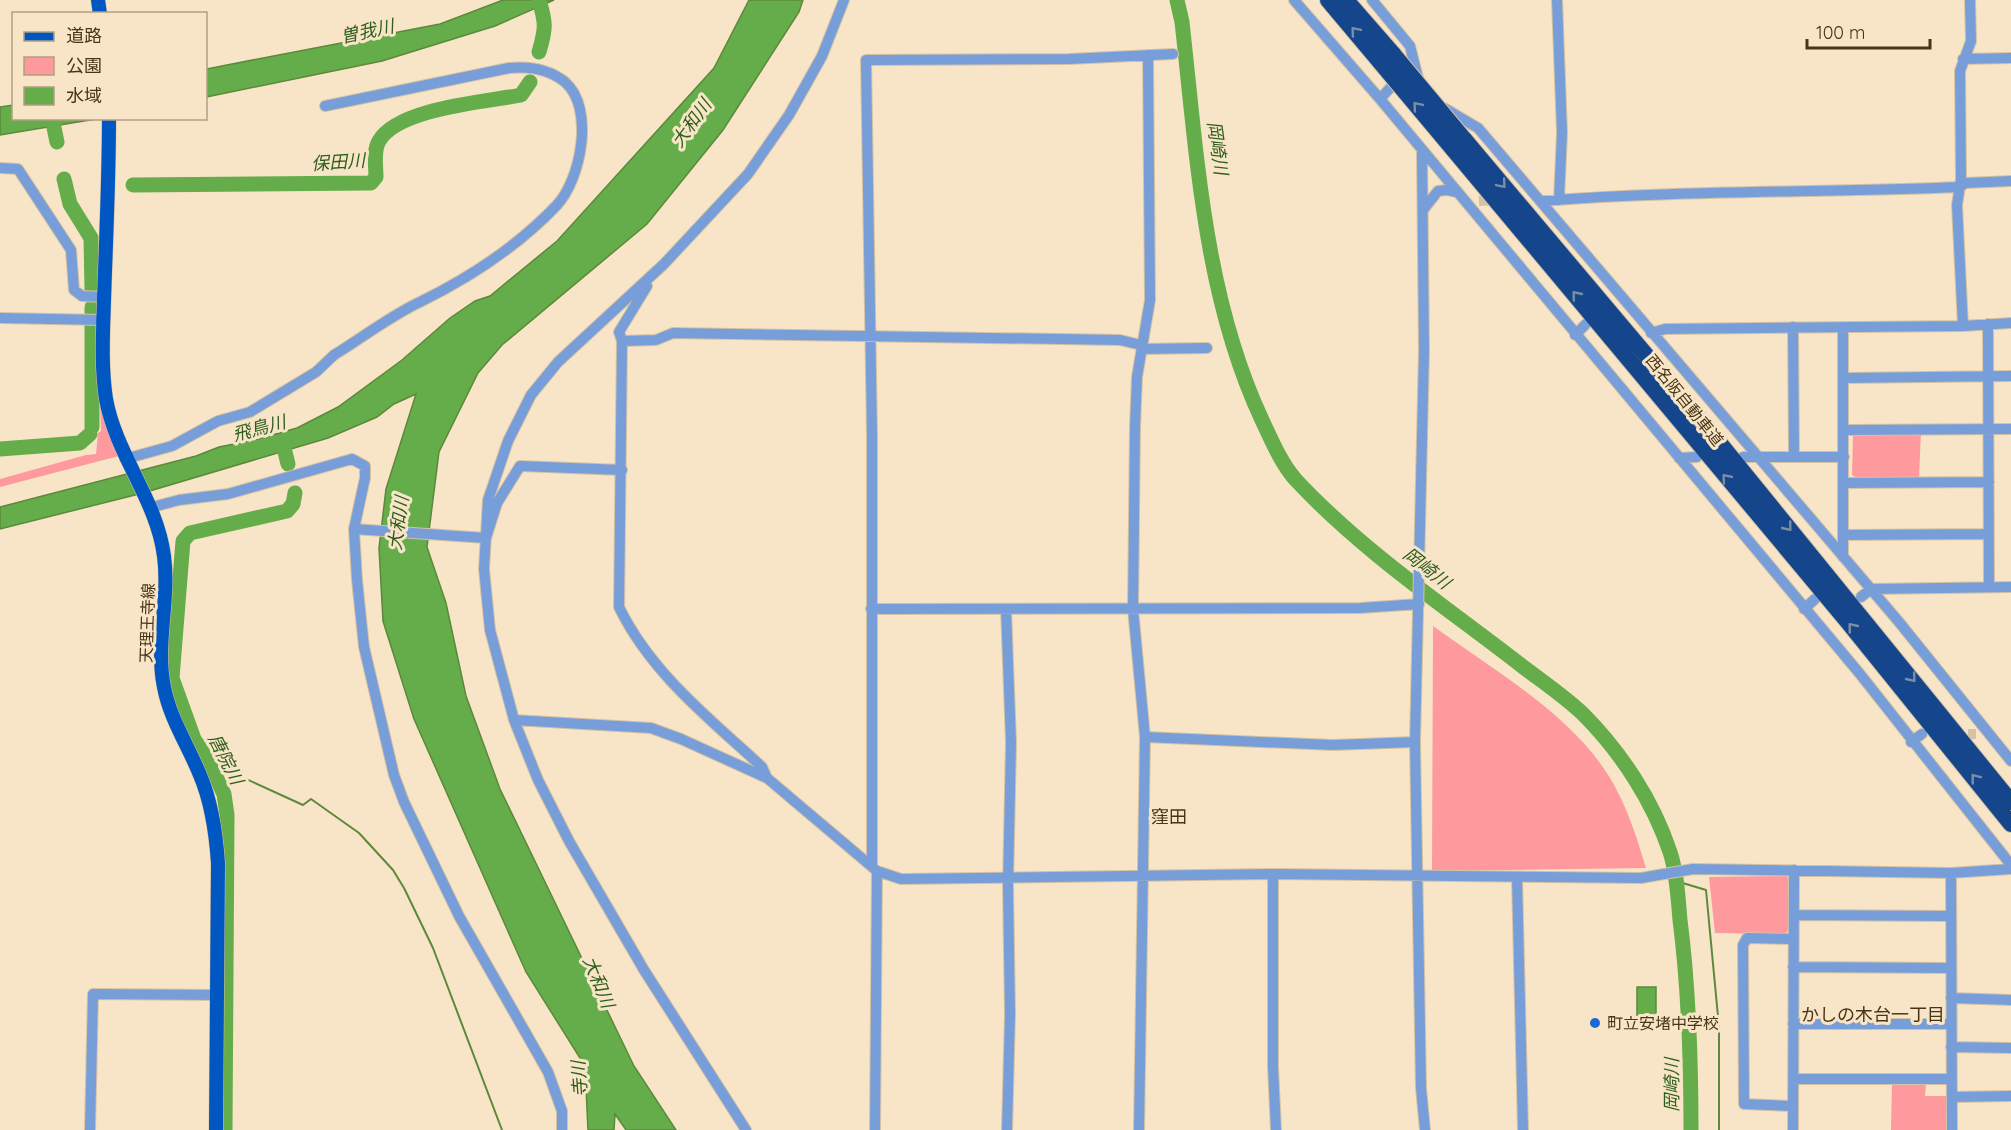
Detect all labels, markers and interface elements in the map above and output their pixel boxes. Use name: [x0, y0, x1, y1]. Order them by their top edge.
legend: [12, 12, 207, 120]
scale bar: [1807, 12, 1930, 50]
water label: 曽我川: [338, 14, 398, 48]
text: 100 m: [1816, 21, 1865, 44]
text: 道路: [66, 24, 102, 47]
one-way arrow: [1351, 27, 1362, 38]
text: 公園: [66, 54, 102, 77]
text: 水域: [66, 84, 102, 107]
water label: 大和川: [666, 93, 717, 152]
one-way arrow: [1413, 102, 1424, 113]
water label: 岡崎川: [1203, 120, 1233, 178]
water label: 保田川: [310, 149, 368, 175]
one-way arrow: [1495, 177, 1506, 188]
one-way arrow: [1572, 290, 1583, 301]
street label: 西名阪自動車道: [1642, 350, 1728, 450]
water label: 飛鳥川: [230, 409, 290, 446]
one-way arrow: [1723, 474, 1734, 485]
water label: 大和川: [383, 493, 413, 551]
one-way arrow: [1781, 520, 1792, 531]
water label: 岡崎川: [1399, 542, 1457, 595]
street label: 天理王寺線: [136, 583, 158, 663]
one-way arrow: [1848, 623, 1859, 634]
one-way arrow: [1905, 671, 1916, 682]
water label: 唐院川: [203, 730, 249, 790]
one-way arrow: [1971, 774, 1982, 785]
district label: 窪田: [1151, 805, 1187, 828]
water label: 大和川: [578, 953, 621, 1013]
district label: かしの木台一丁目: [1801, 1003, 1945, 1026]
place label: 町立安堵中学校: [1607, 1013, 1719, 1033]
marker: 町立安堵中学校: [1588, 1016, 1602, 1030]
water label: 岡崎川: [1660, 1056, 1683, 1112]
water label: 寺川: [566, 1058, 592, 1098]

